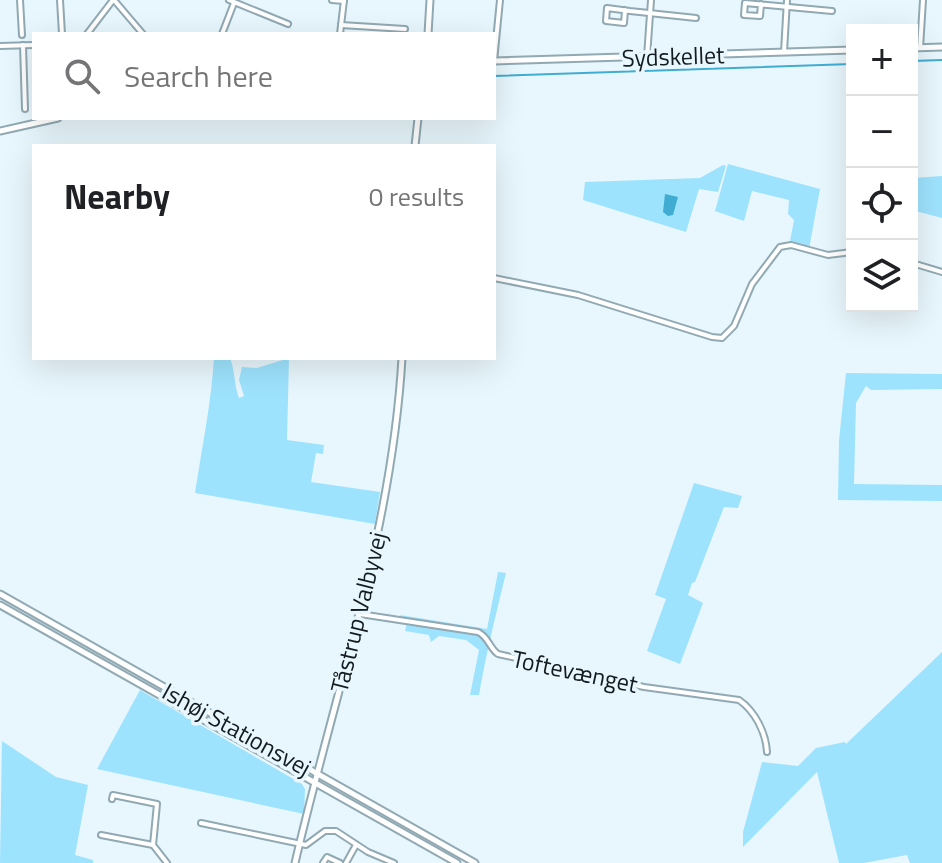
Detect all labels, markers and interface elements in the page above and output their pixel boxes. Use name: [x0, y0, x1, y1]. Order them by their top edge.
map controls: [846, 24, 918, 312]
button: +: [846, 24, 918, 96]
search box: [32, 32, 496, 120]
street label: Sydskellet: [621, 36, 726, 76]
text: Search here: [124, 53, 273, 99]
icon: search: [60, 54, 104, 98]
button: −: [846, 96, 918, 168]
button: locate: [846, 168, 918, 240]
text: Nearby: [64, 170, 170, 222]
text: 0 results: [369, 177, 464, 216]
button: layers: [846, 240, 918, 312]
street label: Tåstrup Valbyvej: [321, 528, 395, 696]
street label: Toftevænget: [509, 640, 642, 702]
street label: Ishøj Stationsvej: [156, 673, 318, 785]

